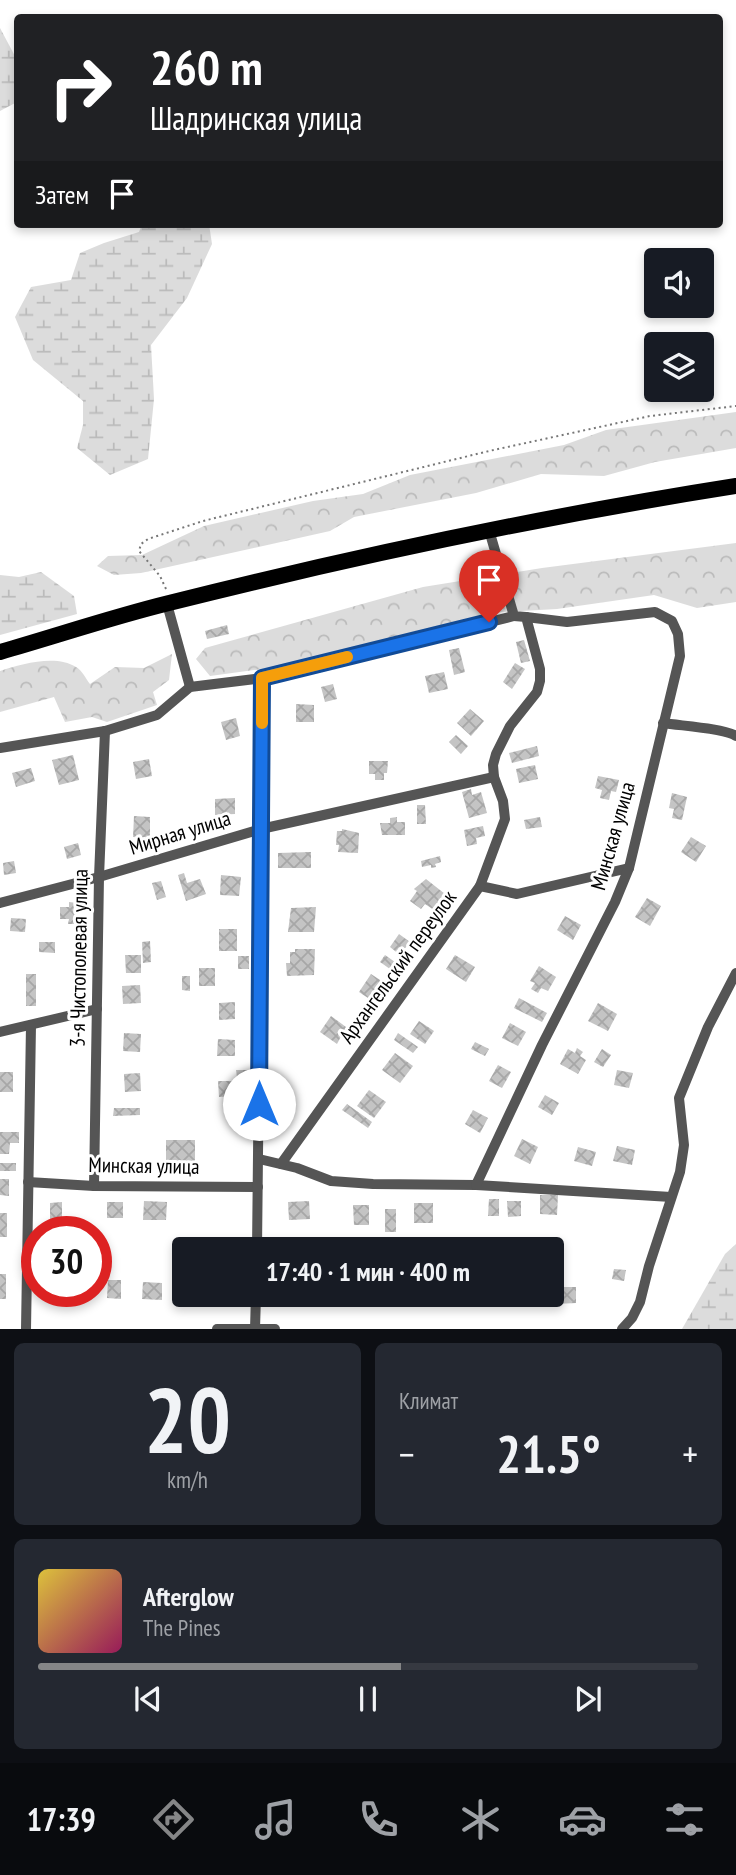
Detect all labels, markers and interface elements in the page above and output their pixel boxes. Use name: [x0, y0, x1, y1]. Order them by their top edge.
text: 260 m: [150, 35, 263, 99]
icon: right: [35, 42, 126, 133]
text: Шадринская улица: [150, 97, 362, 139]
icon: arrive: [103, 175, 141, 213]
text: Затем: [35, 178, 89, 211]
map controls: [644, 248, 714, 402]
button: sound: [644, 248, 714, 318]
button: layers: [644, 332, 714, 402]
pin: [459, 550, 519, 622]
icon: arrive: [470, 561, 508, 599]
street label: Минская улица: [584, 779, 641, 893]
street label: Мирная улица: [126, 804, 234, 861]
street label: 3-я Чистополевая улица: [63, 869, 94, 1047]
street label: Архангельский переулок: [333, 885, 462, 1048]
position arrow: [222, 1067, 296, 1141]
street label: Минская улица: [88, 1151, 200, 1180]
speed limit sign: 30: [21, 1216, 112, 1307]
text: 17:40 · 1 мин · 400 m: [266, 1255, 470, 1288]
text: 20: [144, 1360, 231, 1478]
text: Климат: [399, 1386, 458, 1415]
text: 21.5°: [496, 1420, 601, 1487]
text: −: [399, 1429, 415, 1478]
text: +: [682, 1429, 698, 1478]
text: km/h: [167, 1465, 208, 1494]
text: Afterglow: [143, 1580, 234, 1613]
text: The Pines: [143, 1613, 221, 1642]
icon: previous: [129, 1680, 167, 1718]
icon: pause: [349, 1680, 387, 1718]
icon: next: [569, 1680, 607, 1718]
icon: directions: [149, 1795, 198, 1844]
icon: music: [251, 1795, 300, 1844]
icon: phone: [354, 1795, 403, 1844]
icon: climate: [456, 1795, 505, 1844]
icon: car: [558, 1795, 607, 1844]
icon: filters: [660, 1795, 709, 1844]
text: 17:39: [27, 1798, 96, 1840]

